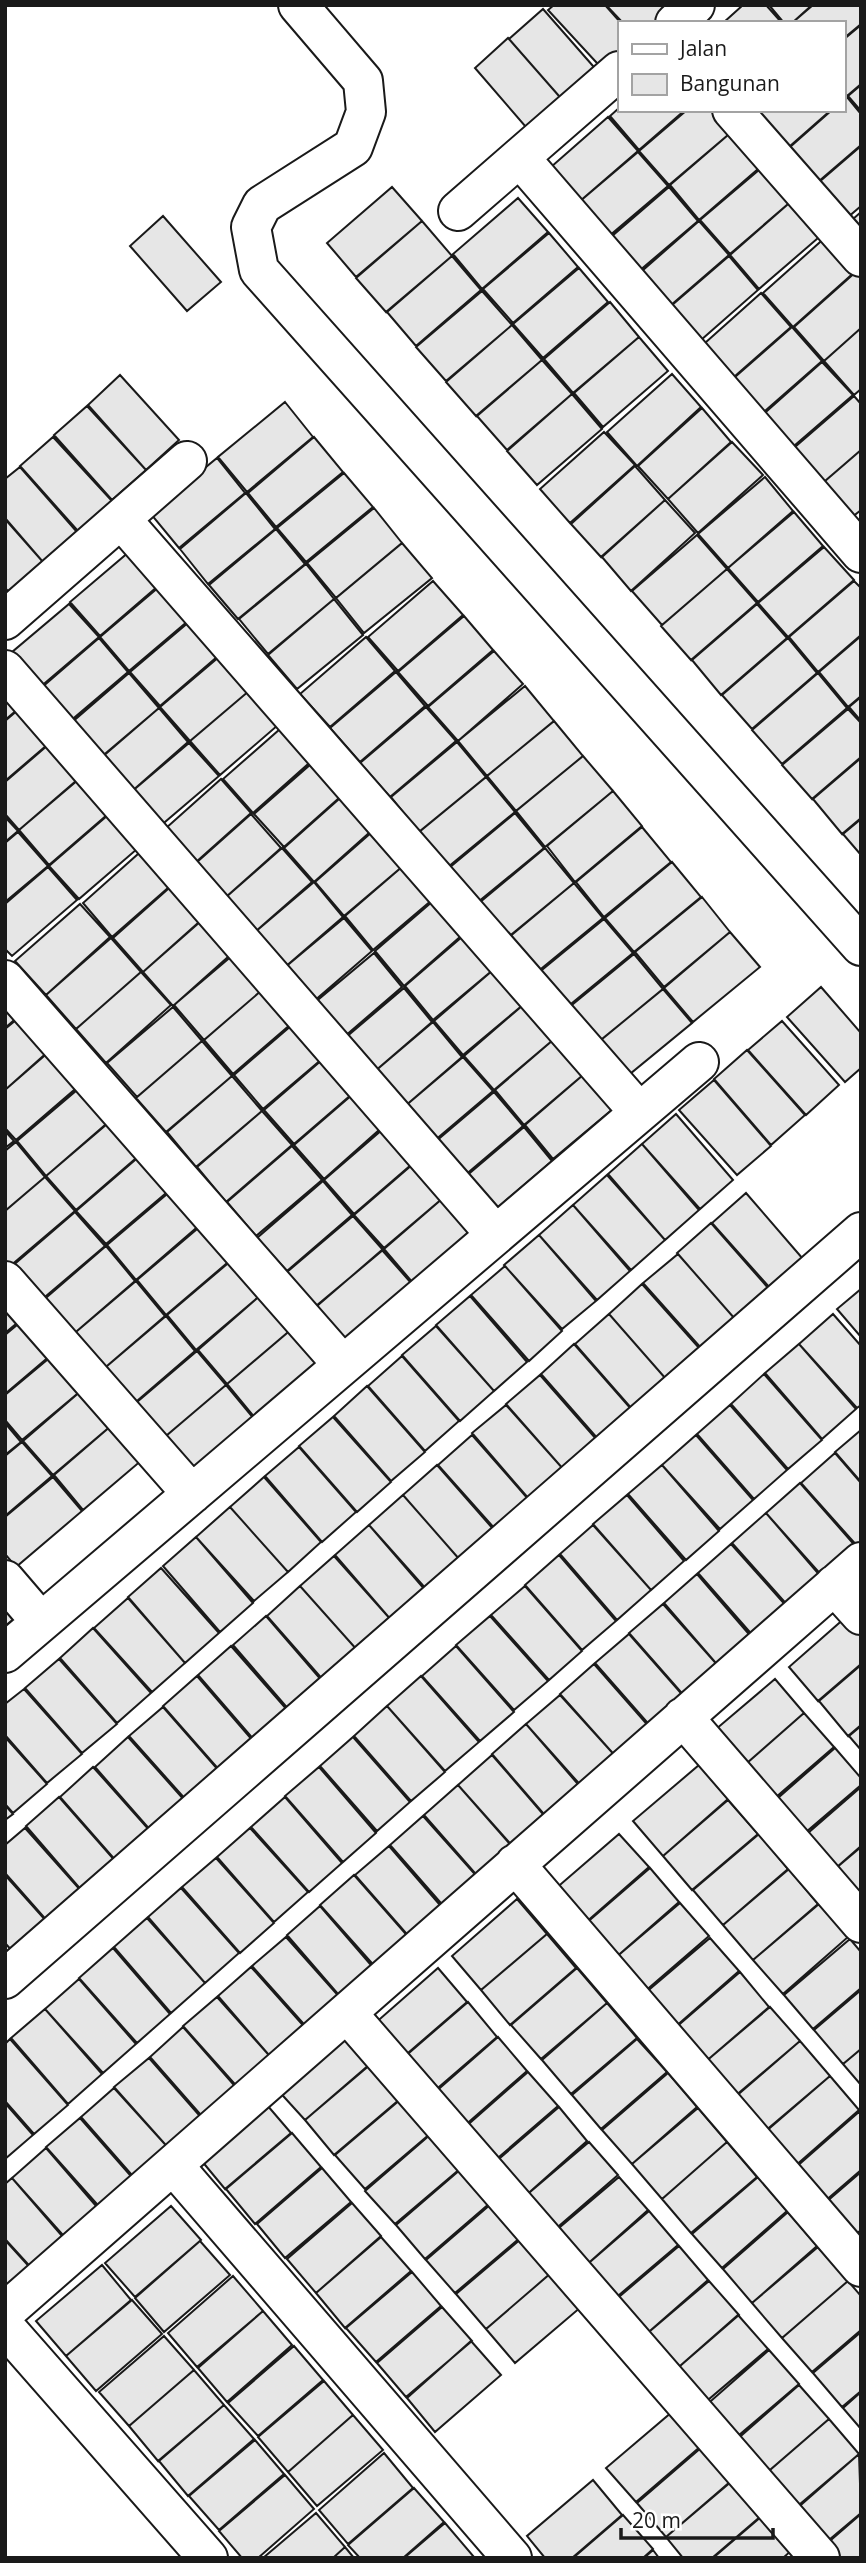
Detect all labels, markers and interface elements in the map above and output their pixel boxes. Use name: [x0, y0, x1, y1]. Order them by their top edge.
legend: [618, 21, 845, 112]
text: Jalan: [678, 34, 727, 62]
text: Bangunan: [680, 69, 780, 97]
scale bar: [621, 2496, 773, 2540]
text: 20 m: [632, 2506, 681, 2534]

